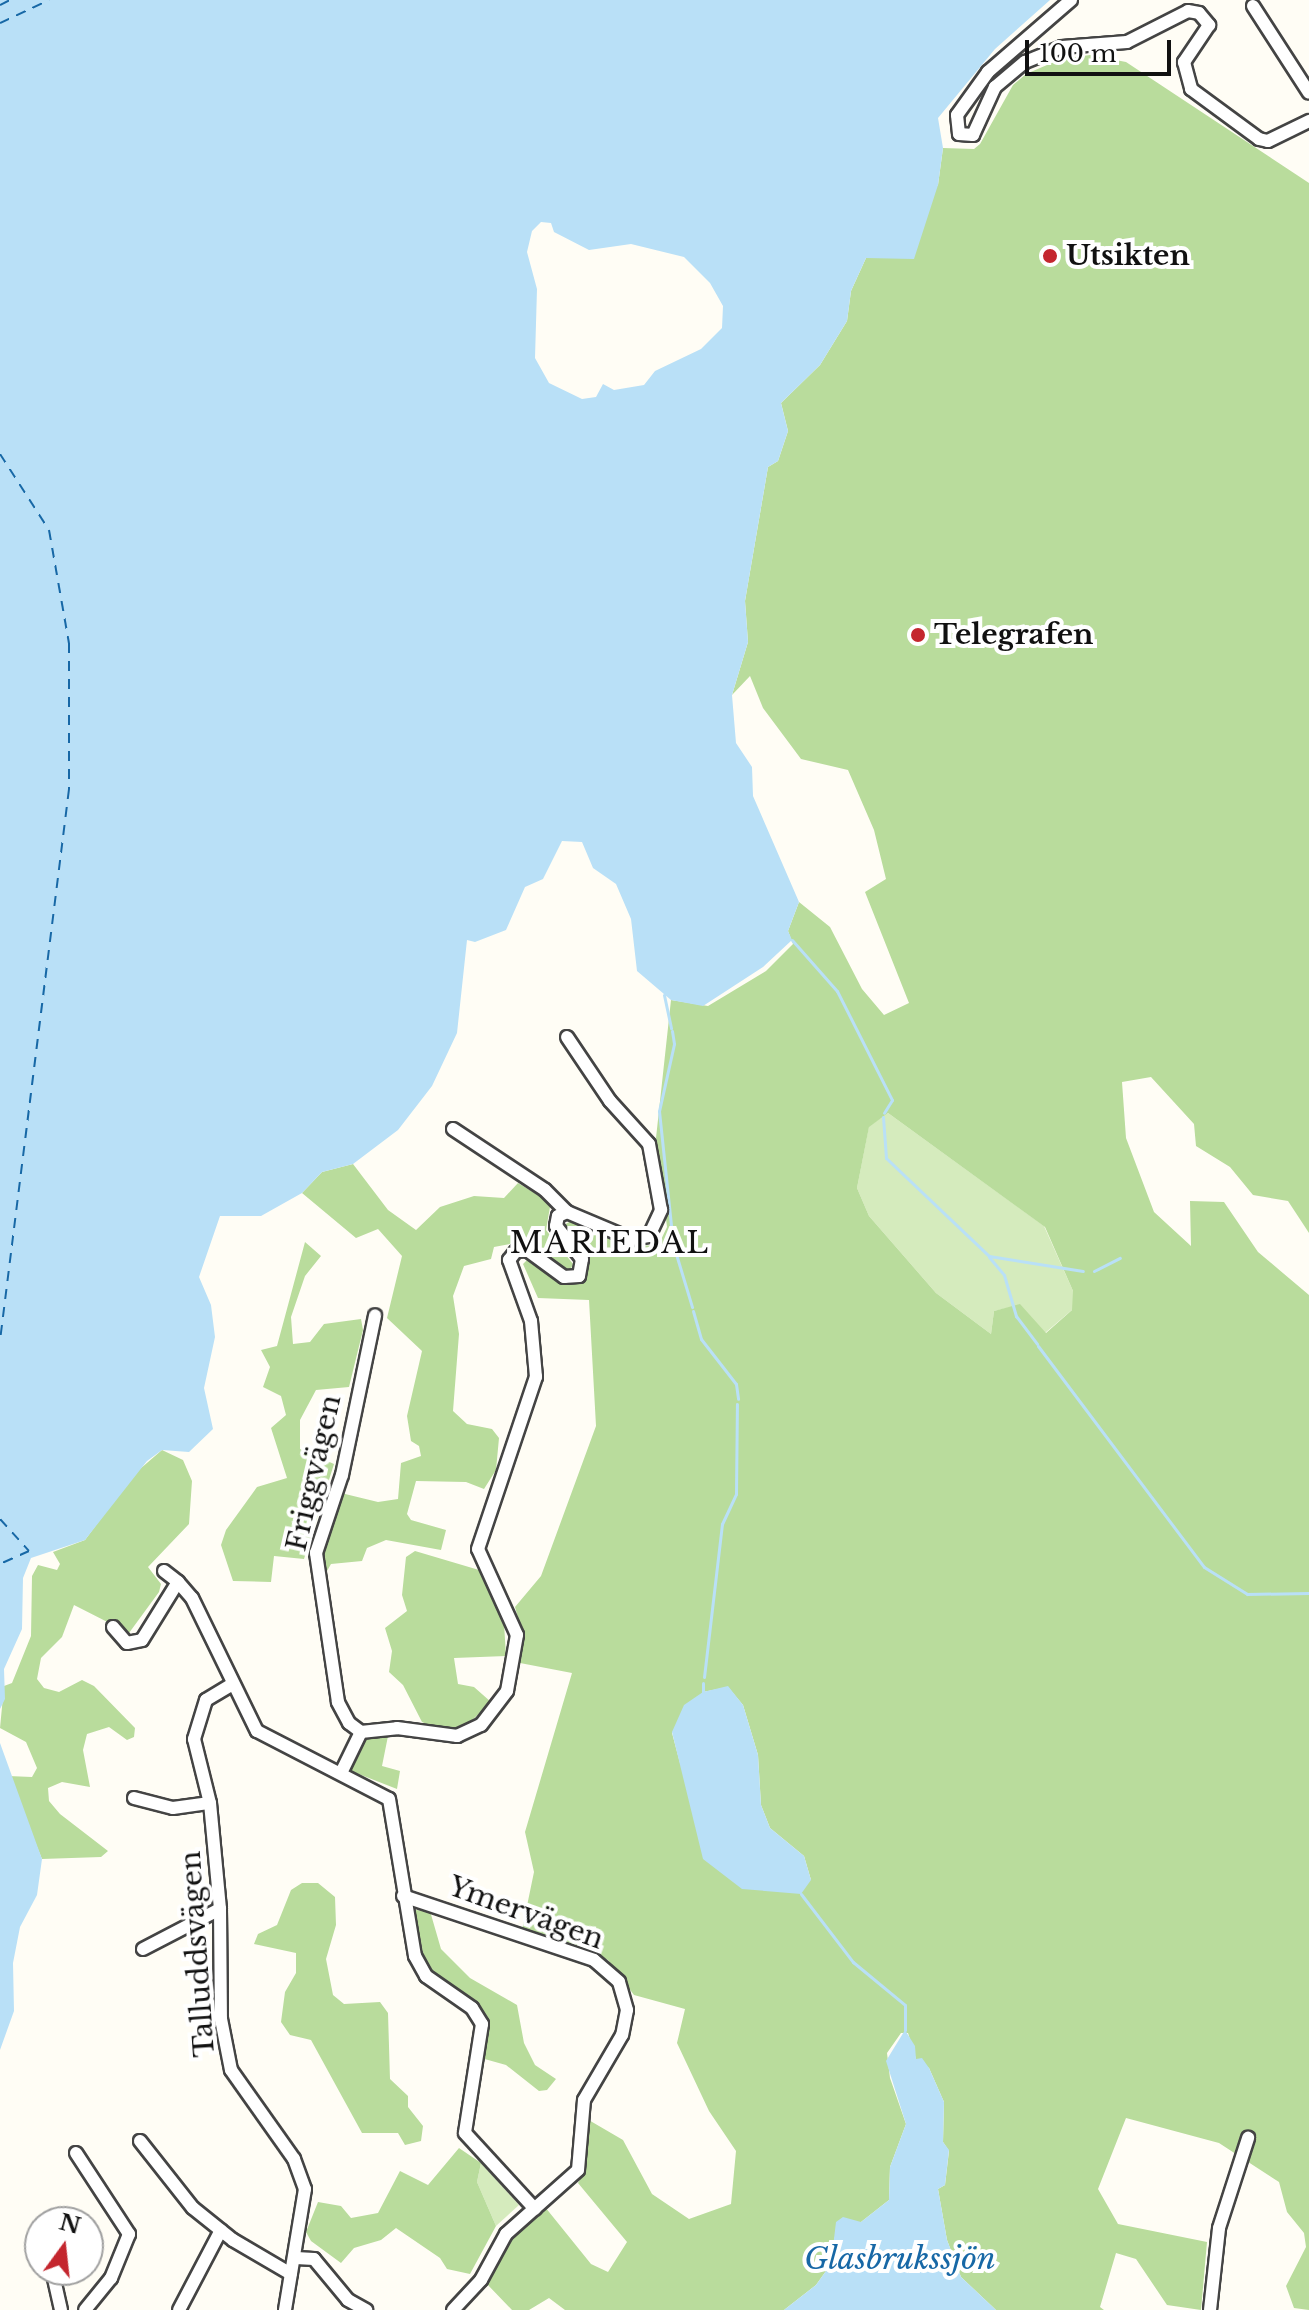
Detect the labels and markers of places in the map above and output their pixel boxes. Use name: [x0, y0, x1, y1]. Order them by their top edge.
place label: Utsikten: [1066, 239, 1190, 273]
marker: Utsikten: [1041, 247, 1059, 265]
place label: Telegrafen: [934, 618, 1093, 652]
marker: Telegrafen: [909, 626, 927, 644]

